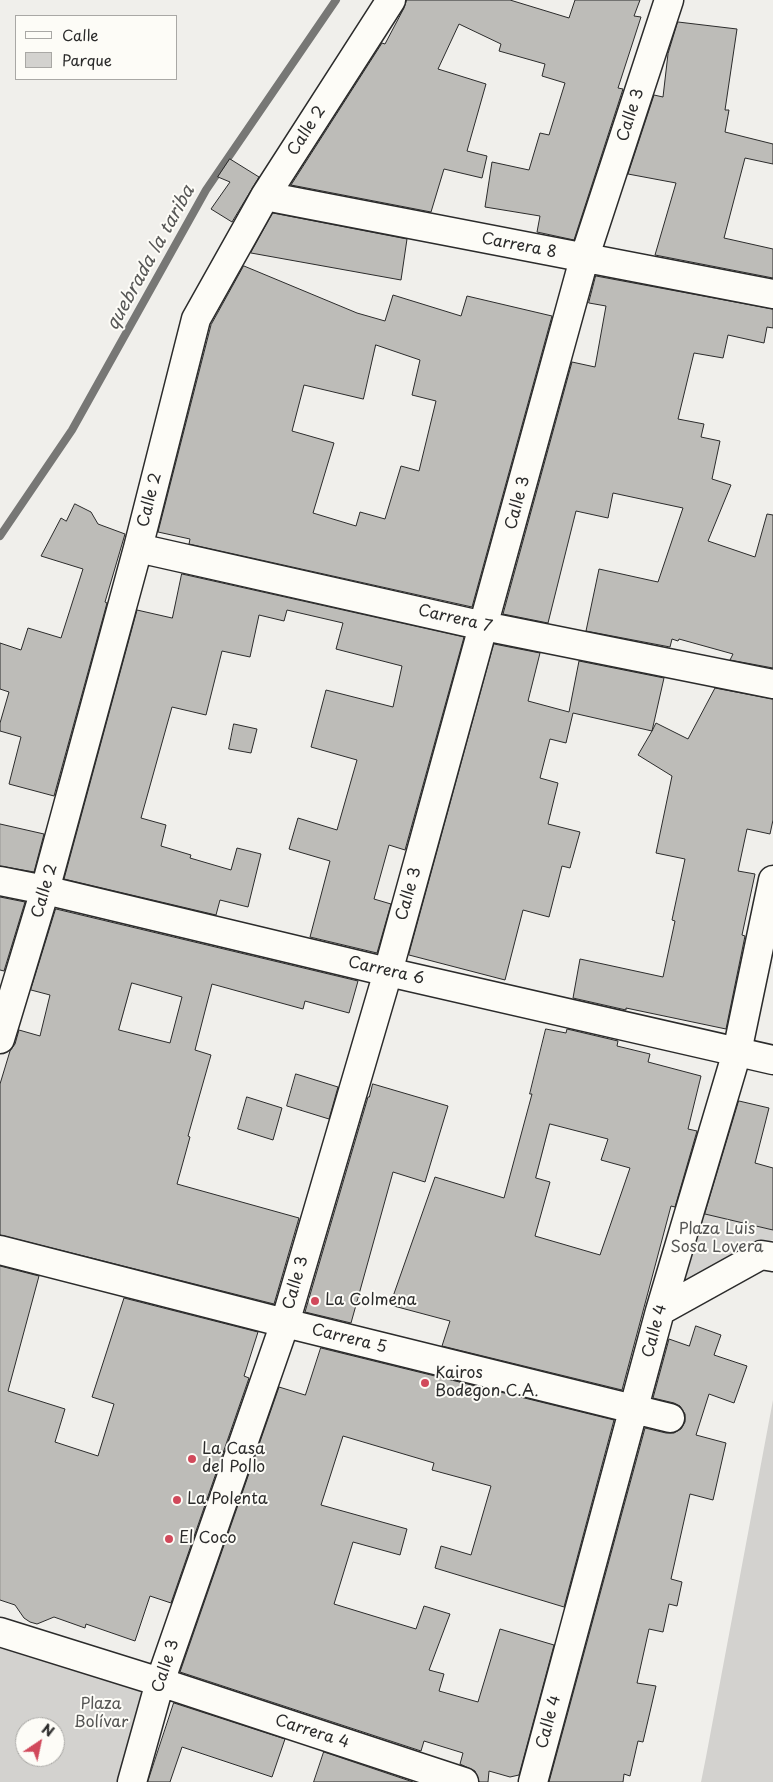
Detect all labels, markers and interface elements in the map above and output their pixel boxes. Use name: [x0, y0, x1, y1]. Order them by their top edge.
legend: [15, 15, 178, 80]
text: Calle: [62, 23, 99, 46]
text: Parque: [62, 48, 112, 71]
street label: Calle 3: [613, 86, 649, 144]
street label: Calle 2: [284, 103, 330, 159]
water label: quebrada la tariba: [102, 182, 200, 334]
street label: Carrera 8: [480, 229, 558, 263]
street label: Calle 2: [134, 471, 166, 529]
street label: Calle 3: [502, 474, 534, 532]
street label: Carrera 7: [416, 601, 494, 637]
street label: Calle 2: [28, 862, 62, 920]
street label: Calle 3: [392, 865, 426, 923]
street label: Carrera 6: [346, 953, 426, 989]
park label: Plaza Luis Sosa Lovera: [670, 1220, 764, 1258]
street label: Calle 3: [279, 1254, 313, 1312]
place label: La Colmena: [325, 1291, 416, 1311]
marker: La Colmena: [309, 1295, 321, 1307]
street label: Calle 4: [639, 1302, 671, 1360]
street label: Carrera 5: [309, 1320, 389, 1358]
place label: Kairos Bodegon C.A.: [435, 1364, 539, 1402]
marker: Kairos Bodegon C.A.: [419, 1377, 431, 1389]
place label: La Casa del Pollo: [202, 1440, 265, 1478]
marker: La Casa del Pollo: [186, 1453, 198, 1465]
place label: La Polenta: [187, 1490, 268, 1510]
marker: La Polenta: [171, 1494, 183, 1506]
place label: El Coco: [179, 1529, 237, 1549]
marker: El Coco: [163, 1533, 175, 1545]
street label: Calle 3: [148, 1637, 184, 1695]
street label: Calle 4: [533, 1693, 565, 1751]
park label: Plaza Bolívar: [74, 1695, 128, 1733]
street label: Carrera 4: [272, 1711, 352, 1753]
north arrow: [15, 1717, 65, 1767]
text: N: [38, 1718, 59, 1742]

